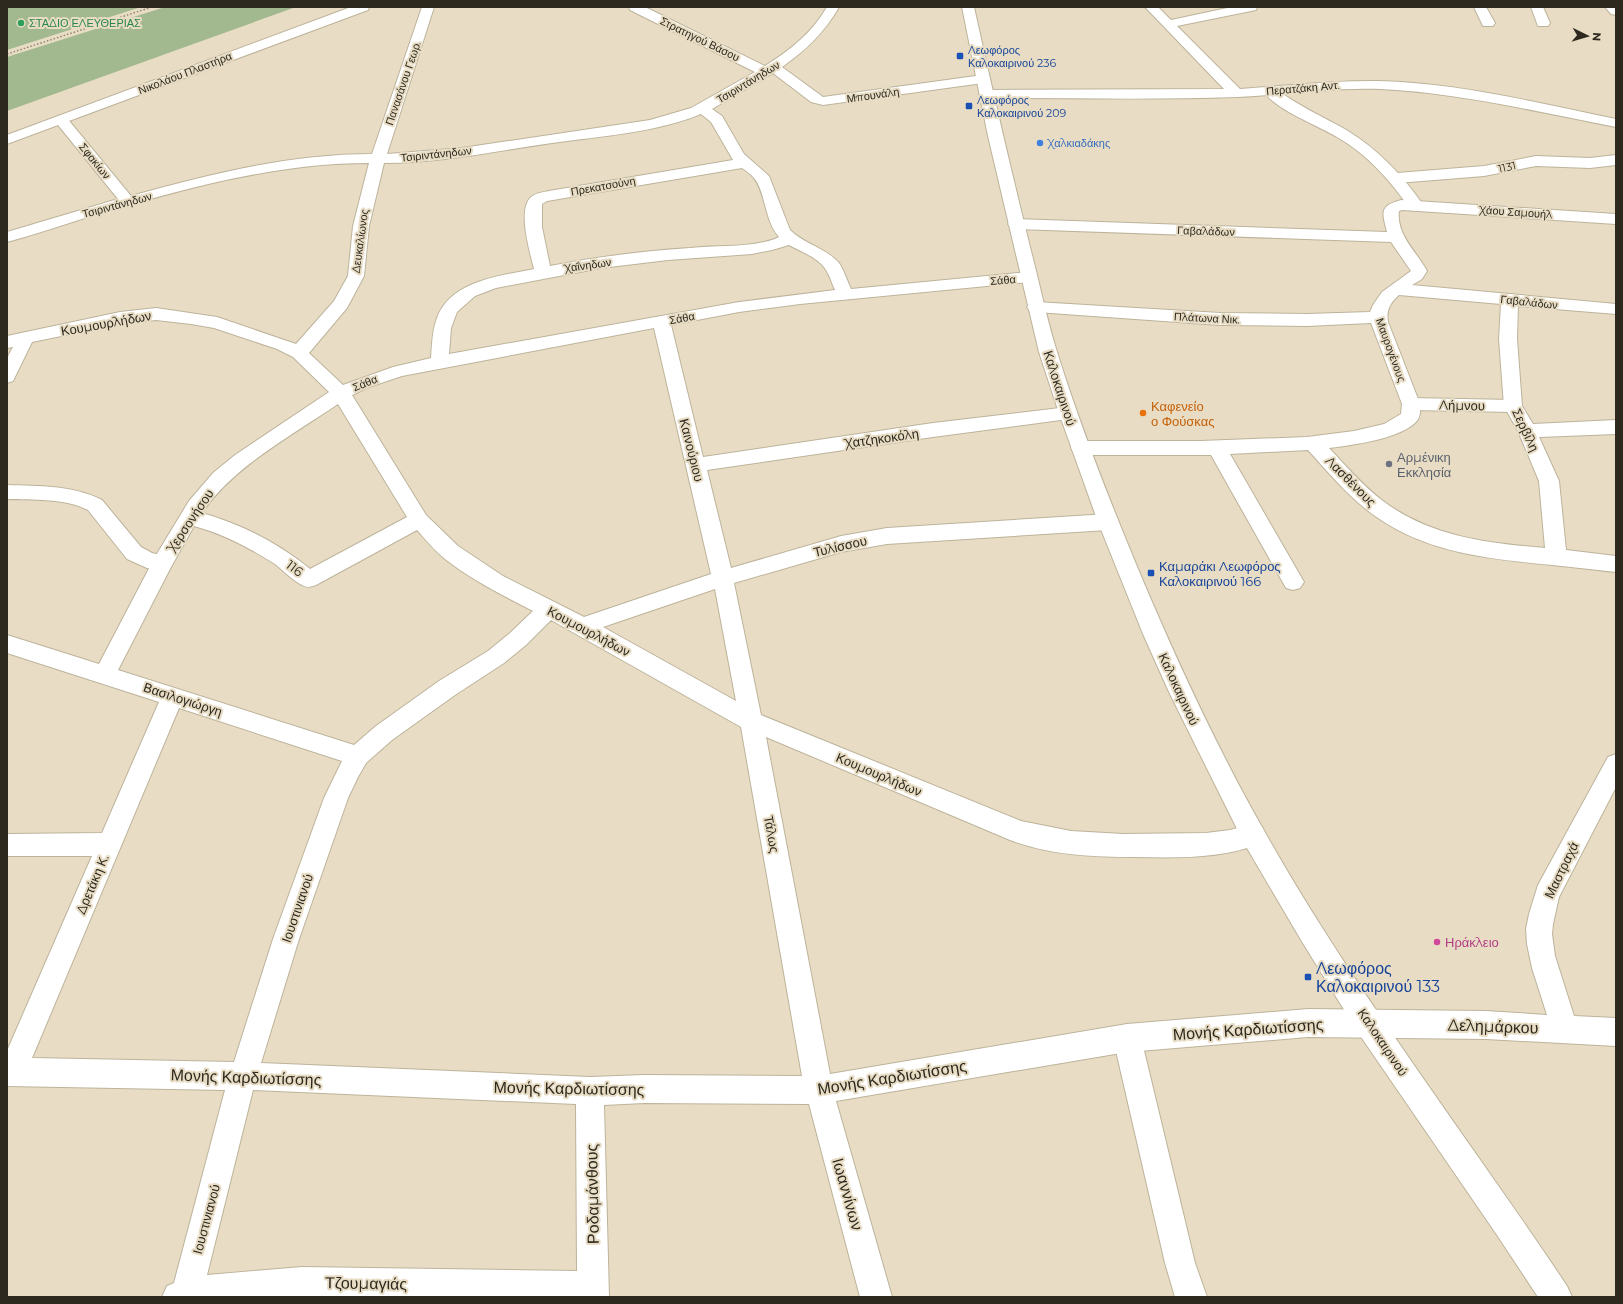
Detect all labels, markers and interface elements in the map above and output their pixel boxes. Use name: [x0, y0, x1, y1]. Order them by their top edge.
street label: Στρατηγού Βάσου: [658, 14, 742, 64]
place label: ΣΤΑΔΙΟ ΕΛΕΥΘΕΡΙΑΣ: [29, 16, 141, 30]
north arrow: [1567, 16, 1607, 56]
marker: ΣΤΑΔΙΟ ΕΛΕΥΘΕΡΙΑΣ: [16, 18, 26, 28]
text: N: [1590, 32, 1604, 42]
street label: Πανασάνου Γεωρ.: [382, 39, 424, 127]
place label: Λεωφόρος Καλοκαιρινού 236: [968, 43, 1056, 70]
street label: Νικολάου Πλαστήρα: [136, 48, 234, 97]
marker: Λεωφόρος Καλοκαιρινού 236: [955, 51, 965, 61]
street label: Τσιριντάνηδων: [714, 57, 783, 106]
street label: Περατζάκη Αντ.: [1266, 78, 1340, 98]
street label: Μπουνάλη: [846, 84, 900, 106]
place label: Λεωφόρος Καλοκαιρινού 209: [977, 93, 1067, 120]
marker: Λεωφόρος Καλοκαιρινού 209: [964, 101, 974, 111]
place label: Χαλκιαδάκης: [1046, 136, 1110, 150]
marker: Χαλκιαδάκης: [1035, 138, 1045, 148]
street label: Σφακίων: [76, 140, 114, 182]
street label: Τσιριντάνηδων: [400, 143, 473, 165]
street label: 1131: [1497, 158, 1517, 176]
street label: Πρεκατσούνη: [570, 173, 636, 199]
street label: Τσιριντάνηδων: [81, 189, 154, 221]
street label: Χάου Σαμουήλ: [1477, 202, 1553, 222]
street label: Δευκαλίωνος: [349, 208, 371, 274]
street label: Γαβαλάδων: [1177, 223, 1236, 239]
street label: Χαΐνηδων: [562, 255, 613, 275]
street label: Σάθα: [990, 272, 1017, 288]
street label: Γαβαλάδων: [1500, 292, 1559, 312]
street label: Κουμουρλήδων: [60, 307, 152, 339]
street label: Σάθα: [668, 309, 696, 327]
street label: Πλάτωνα Νικ.: [1174, 309, 1240, 327]
street label: Μαυρογένους: [1373, 316, 1409, 384]
street label: Καλοκαιρινού: [1040, 348, 1080, 428]
street label: Σάθα: [350, 371, 380, 394]
street label: Λήμνου: [1439, 397, 1485, 413]
place label: Καφενείο ο Φούσκας: [1151, 398, 1215, 429]
street label: Σερβίλη: [1509, 406, 1543, 454]
marker: Καφενείο ο Φούσκας: [1138, 408, 1148, 418]
street label: Καινούριου: [676, 417, 708, 483]
street label: Χατζηκοκόλη: [842, 425, 920, 451]
place label: Αρμένικη Εκκλησία: [1397, 449, 1452, 480]
street label: Λασθένους: [1322, 452, 1380, 510]
marker: Αρμένικη Εκκλησία: [1384, 459, 1394, 469]
street label: Χερσονήσου: [162, 486, 217, 556]
street label: Τυλίσσου: [812, 532, 868, 560]
street label: 116: [283, 556, 307, 580]
place label: Καμαράκι Λεωφόρος Καλοκαιρινού 166: [1159, 558, 1281, 589]
marker: Καμαράκι Λεωφόρος Καλοκαιρινού 166: [1146, 568, 1156, 578]
street label: Κουμουρλήδων: [545, 602, 633, 660]
street label: Καλοκαιρινού: [1155, 650, 1203, 728]
street label: Βασιλογιώργη: [142, 679, 224, 719]
street label: Κουμουρλήδων: [834, 749, 924, 799]
street label: Τάλως: [761, 814, 783, 854]
street label: Μαστραχά: [1540, 839, 1582, 901]
street label: Δρετάκη Κ.: [72, 851, 112, 916]
street label: Ιουστινιανού: [278, 871, 316, 945]
place label: Ηράκλειο: [1445, 934, 1499, 950]
marker: Ηράκλειο: [1432, 937, 1442, 947]
place label: Λεωφόρος Καλοκαιρινού 133: [1316, 959, 1440, 996]
marker: Λεωφόρος Καλοκαιρινού 133: [1303, 972, 1313, 982]
street label: Καλοκαιρινού: [1355, 1005, 1411, 1079]
street label: Μονής Καρδιωτίσσης: [1172, 1015, 1324, 1044]
street label: Δελημάρκου: [1447, 1015, 1539, 1038]
street label: Μονής Καρδιωτίσσης: [816, 1056, 968, 1099]
street label: Μονής Καρδιωτίσσης: [170, 1065, 322, 1090]
street label: Μονής Καρδιωτίσσης: [493, 1078, 645, 1099]
street label: Ροδαμάνθους: [582, 1144, 603, 1244]
street label: Ιωαννίνων: [828, 1156, 867, 1232]
street label: Ιουστινιανού: [189, 1182, 223, 1256]
street label: Τζουμαγιάς: [325, 1273, 407, 1294]

